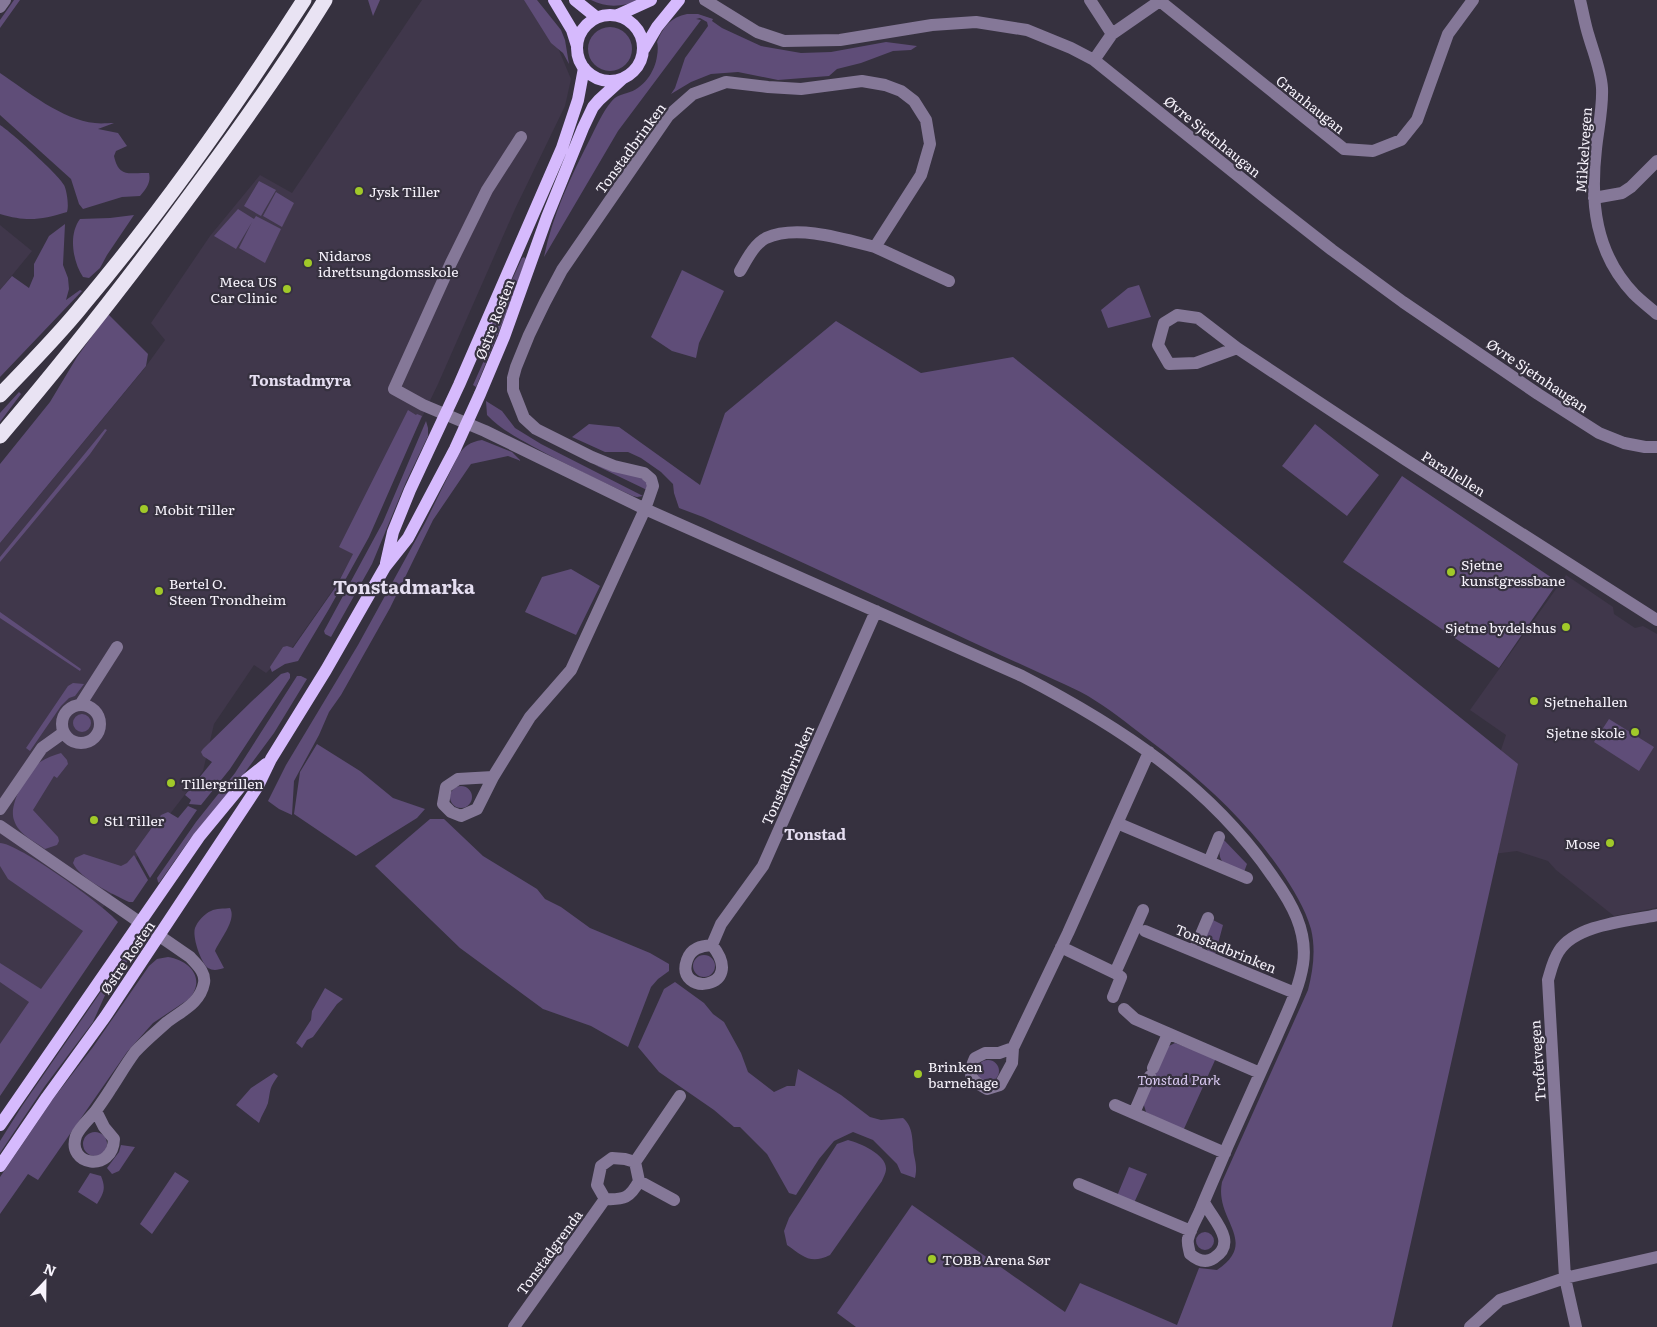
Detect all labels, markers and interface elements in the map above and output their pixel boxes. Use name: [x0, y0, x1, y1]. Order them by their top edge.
street label: Granhaugan: [1272, 70, 1350, 138]
street label: Øvre Sjetnhaugan: [1160, 91, 1266, 181]
street label: Tonstadbrinken: [590, 98, 670, 198]
street label: Mikkelvegen: [1570, 106, 1596, 194]
place label: Jysk Tiller: [369, 181, 440, 201]
marker: Jysk Tiller: [353, 185, 365, 197]
place label: Nidaros idrettsungdomsskole: [318, 245, 458, 281]
marker: Nidaros idrettsungdomsskole: [302, 257, 314, 269]
place label: Meca US Car Clinic: [211, 271, 277, 307]
street label: Østre Rosten: [469, 276, 519, 362]
marker: Meca US Car Clinic: [281, 283, 293, 295]
street label: Øvre Sjetnhaugan: [1483, 333, 1593, 417]
district label: Tonstadmyra: [249, 368, 351, 391]
street label: Parallellen: [1418, 445, 1490, 501]
place label: Mobit Tiller: [154, 499, 235, 519]
marker: Mobit Tiller: [138, 503, 150, 515]
place label: Sjetne kunstgressbane: [1461, 554, 1565, 590]
marker: Sjetne kunstgressbane: [1445, 566, 1457, 578]
district label: Tonstadmarka: [333, 572, 475, 600]
place label: Bertel O. Steen Trondheim: [169, 573, 287, 609]
marker: Bertel O. Steen Trondheim: [153, 585, 165, 597]
place label: Sjetne bydelshus: [1445, 617, 1556, 637]
marker: Sjetne bydelshus: [1560, 621, 1572, 633]
place label: Sjetnehallen: [1544, 691, 1628, 711]
marker: Sjetnehallen: [1528, 695, 1540, 707]
street label: Tonstadbrinken: [756, 722, 818, 828]
place label: Sjetne skole: [1546, 722, 1625, 742]
marker: Sjetne skole: [1629, 726, 1641, 738]
place label: Tillergrillen: [181, 773, 264, 793]
marker: Tillergrillen: [165, 777, 177, 789]
place label: St1 Tiller: [104, 810, 165, 830]
marker: St1 Tiller: [88, 814, 100, 826]
district label: Tonstad: [784, 822, 846, 845]
place label: Mose: [1565, 833, 1600, 853]
marker: Mose: [1604, 837, 1616, 849]
street label: Østre Rosten: [95, 916, 159, 998]
street label: Tonstadbrinken: [1172, 919, 1280, 977]
street label: Trofetvegen: [1524, 1020, 1550, 1102]
place label: Brinken barnehage: [928, 1056, 998, 1092]
marker: Brinken barnehage: [912, 1068, 924, 1080]
park label: Tonstad Park: [1137, 1069, 1221, 1089]
street label: Tonstadgrenda: [511, 1205, 587, 1299]
place label: TOBB Arena Sør: [942, 1249, 1051, 1269]
marker: TOBB Arena Sør: [926, 1253, 938, 1265]
north arrow: [20, 1257, 70, 1307]
text: N: [41, 1258, 60, 1281]

